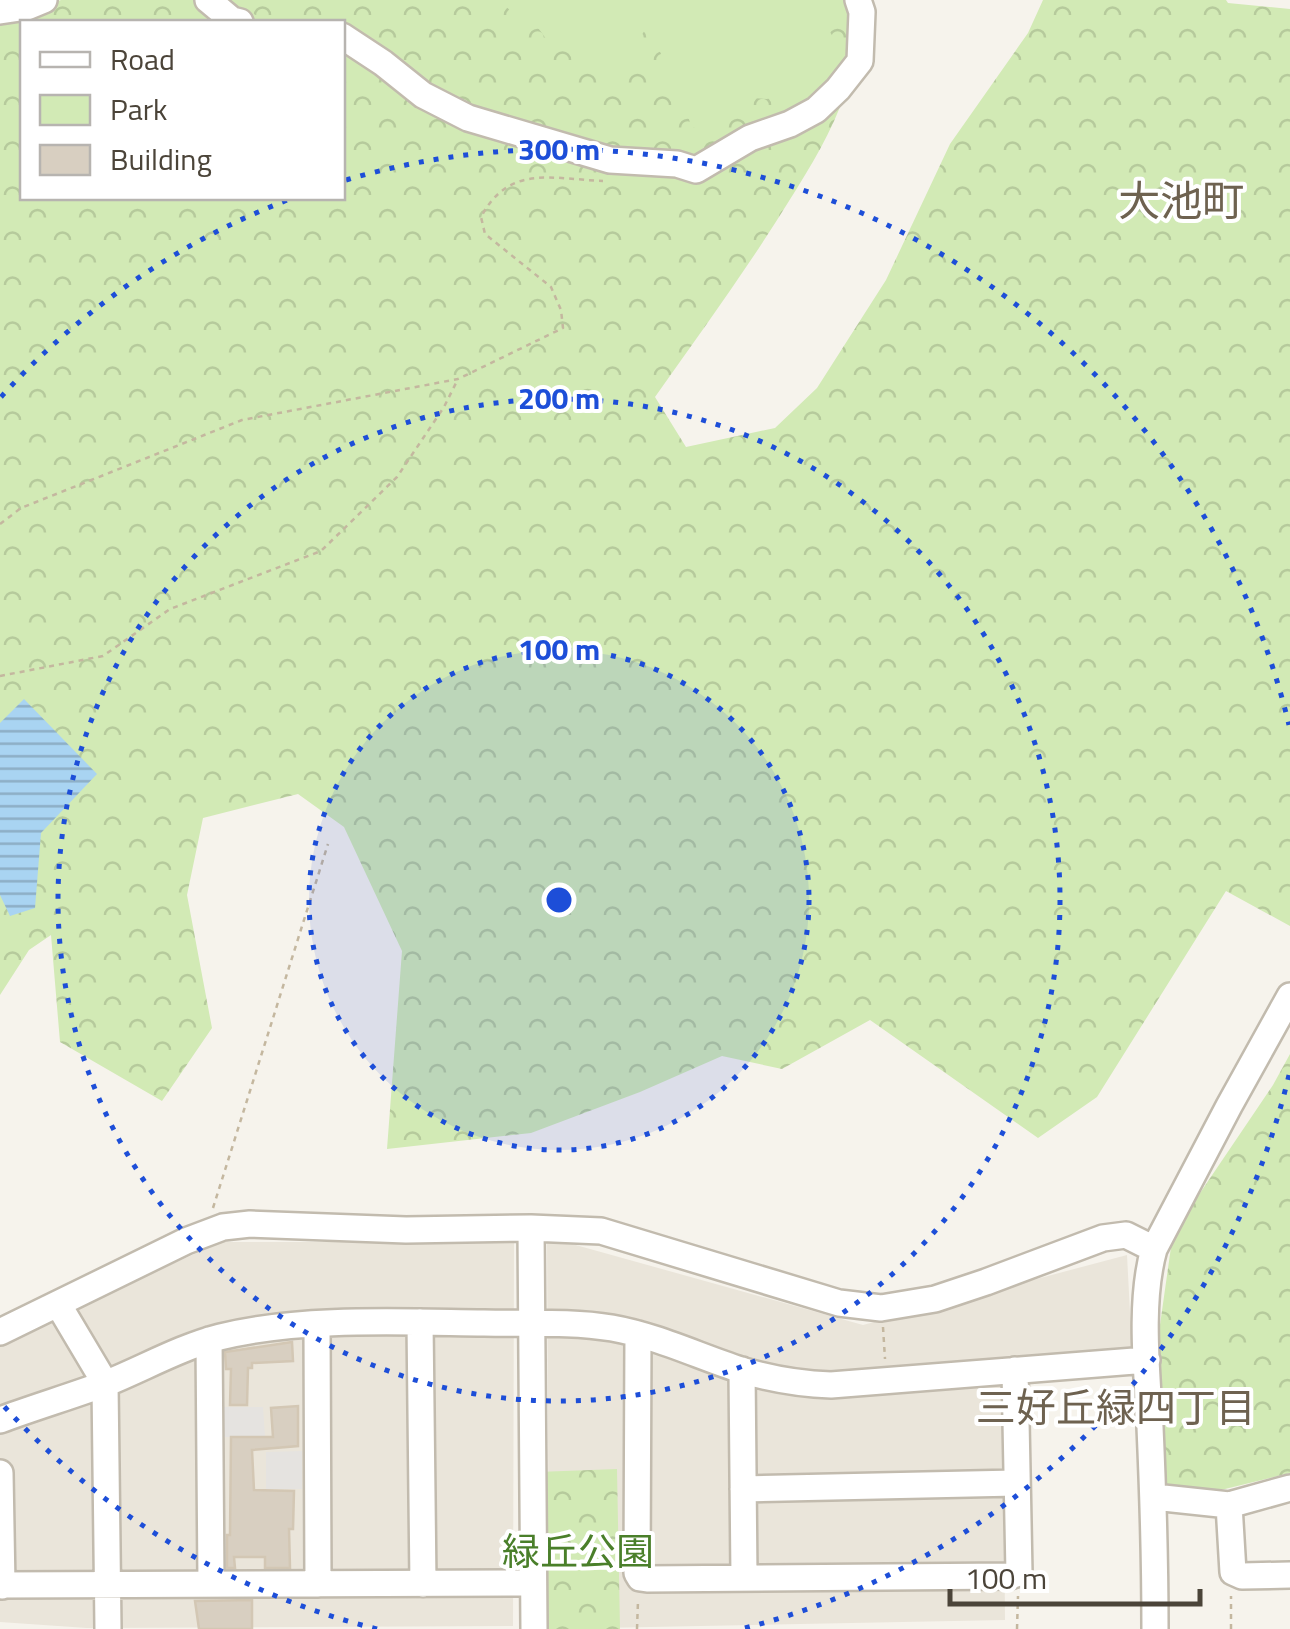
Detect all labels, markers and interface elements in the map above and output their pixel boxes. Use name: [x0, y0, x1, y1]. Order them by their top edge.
legend: [20, 20, 345, 200]
text: Road: [110, 36, 175, 82]
text: Park: [110, 86, 167, 132]
text: 300 m: [518, 126, 600, 172]
text: Building: [110, 136, 212, 182]
district label: 大池町: [1118, 168, 1244, 232]
text: 200 m: [518, 375, 600, 421]
text: 100 m: [518, 626, 600, 672]
centre of rings: [541, 882, 577, 918]
district label: 三好丘緑四丁目: [976, 1377, 1256, 1438]
park label: 緑丘公園: [502, 1522, 654, 1580]
scale bar: [950, 1544, 1200, 1606]
text: 100 m: [965, 1555, 1047, 1601]

